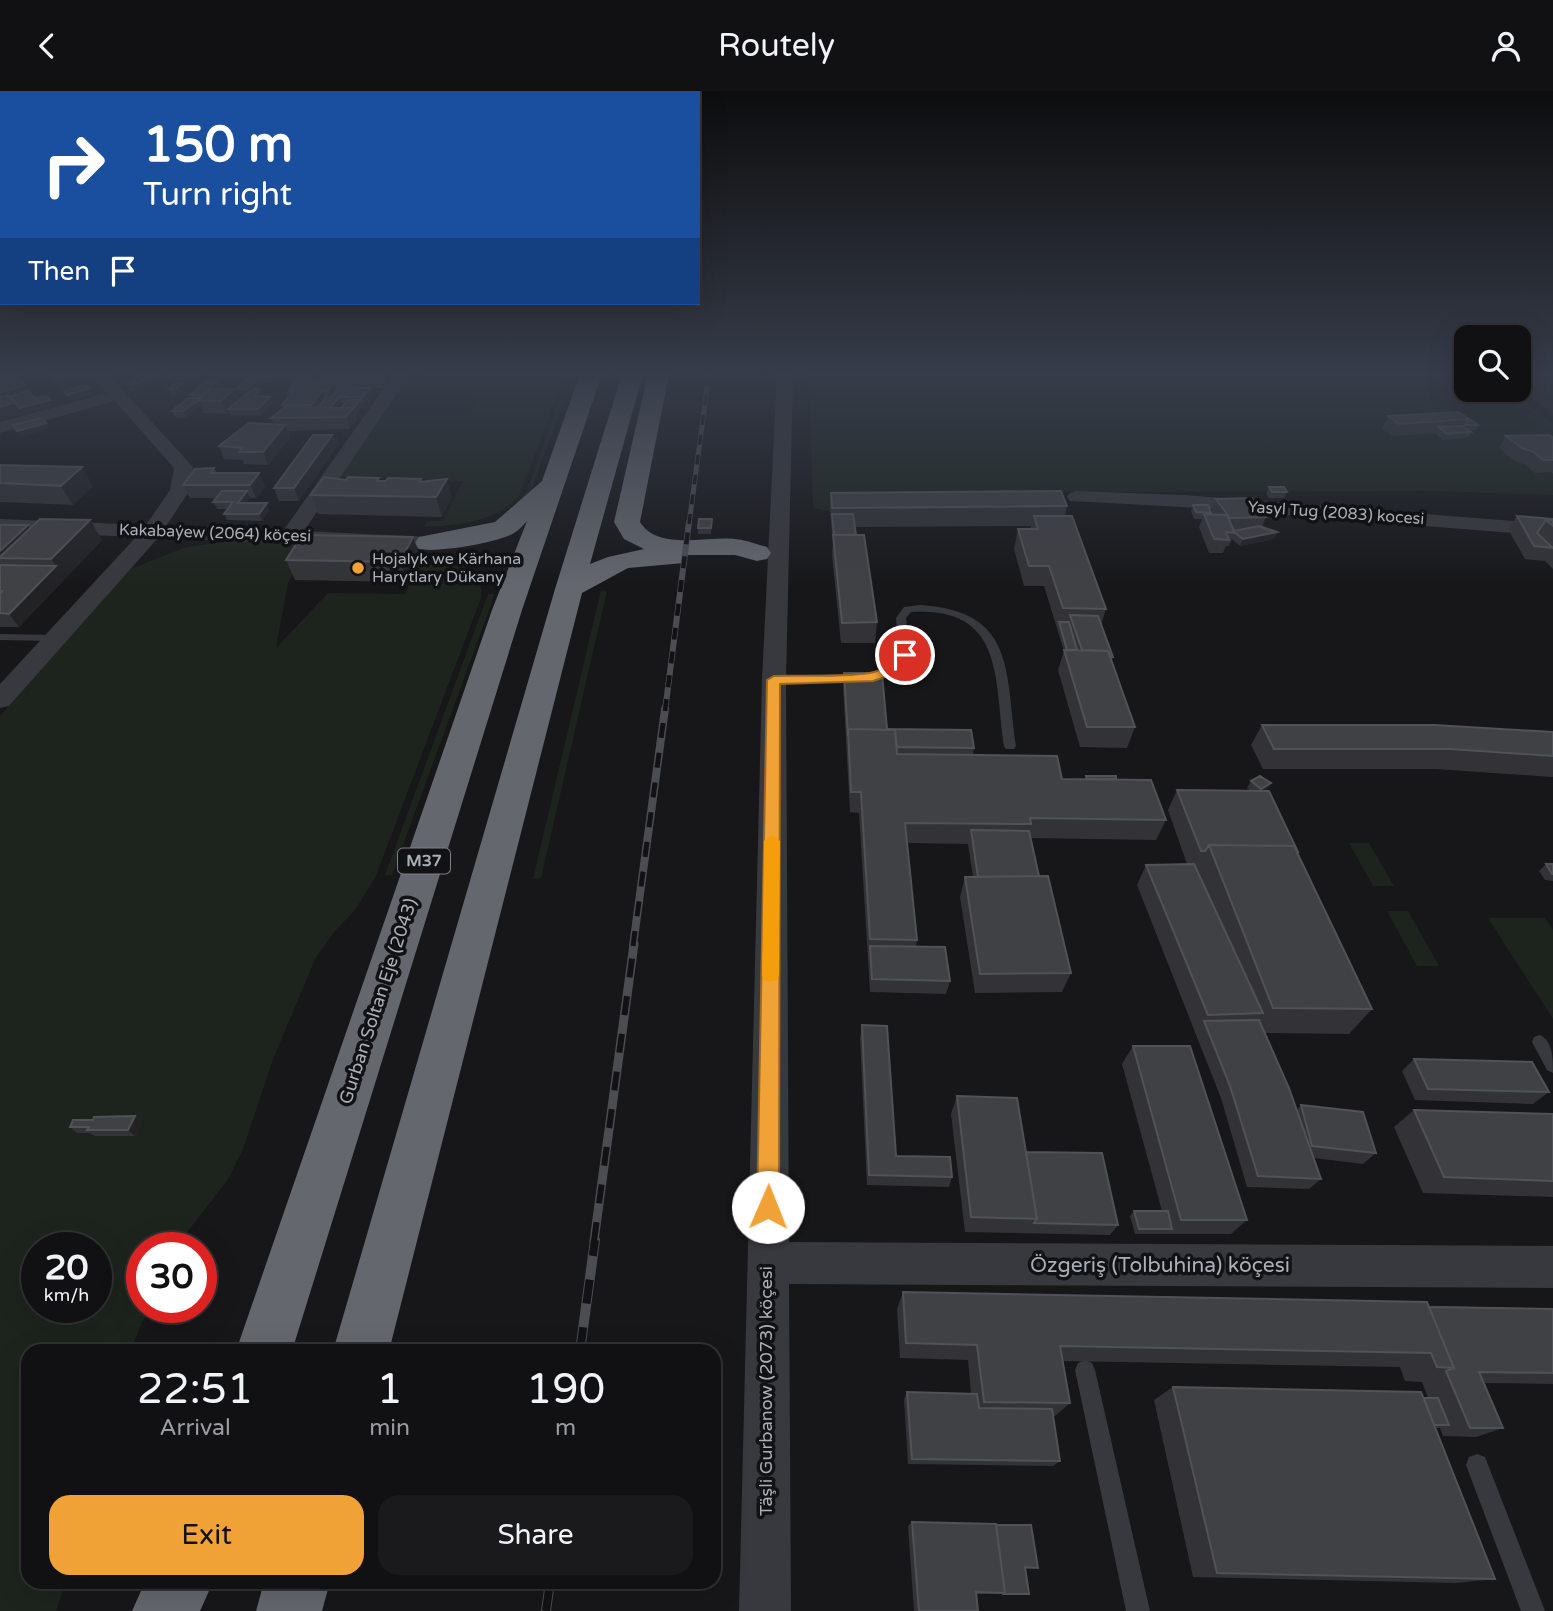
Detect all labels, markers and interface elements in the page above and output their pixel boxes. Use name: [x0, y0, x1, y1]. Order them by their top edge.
icon: back: [28, 27, 66, 65]
text: Routely: [718, 27, 835, 65]
icon: person: [1487, 27, 1525, 65]
text: 150 m: [143, 116, 293, 175]
icon: right: [28, 119, 119, 210]
text: Turn right: [143, 176, 292, 214]
icon: arrive: [104, 252, 142, 290]
text: Then: [28, 256, 90, 287]
map controls: [1454, 325, 1531, 402]
button: search: [1454, 325, 1531, 402]
street label: Yasyl Tug (2083) kocesi: [1247, 497, 1425, 529]
street label: Kakabaýew (2064) köçesi: [119, 520, 311, 546]
place label: Hojalyk we Kärhana Harytlary Dükany: [372, 549, 521, 587]
marker: Hojalyk we Kärhana Harytlary Dükany: [350, 560, 366, 576]
pin: [875, 625, 935, 685]
icon: arrive: [886, 636, 924, 674]
road number: M37: [398, 849, 450, 873]
street label: Gurban Soltan Eje (2043): [334, 895, 422, 1107]
position arrow: [731, 1170, 805, 1244]
speed limit sign: 30: [126, 1232, 217, 1323]
text: 20: [45, 1247, 88, 1289]
street label: Özgeriş (Tolbuhina) köçesi: [1030, 1253, 1290, 1278]
street label: Täşli Gurbanow (2073) köçesi: [755, 1266, 777, 1516]
text: km/h: [44, 1284, 89, 1306]
text: 22:51: [137, 1364, 253, 1415]
text: 1: [376, 1364, 403, 1415]
text: 190: [526, 1364, 605, 1415]
text: Arrival: [160, 1414, 231, 1442]
text: min: [369, 1414, 410, 1442]
text: m: [555, 1414, 576, 1442]
button: Exit: [49, 1495, 364, 1575]
button: Share: [378, 1495, 693, 1575]

